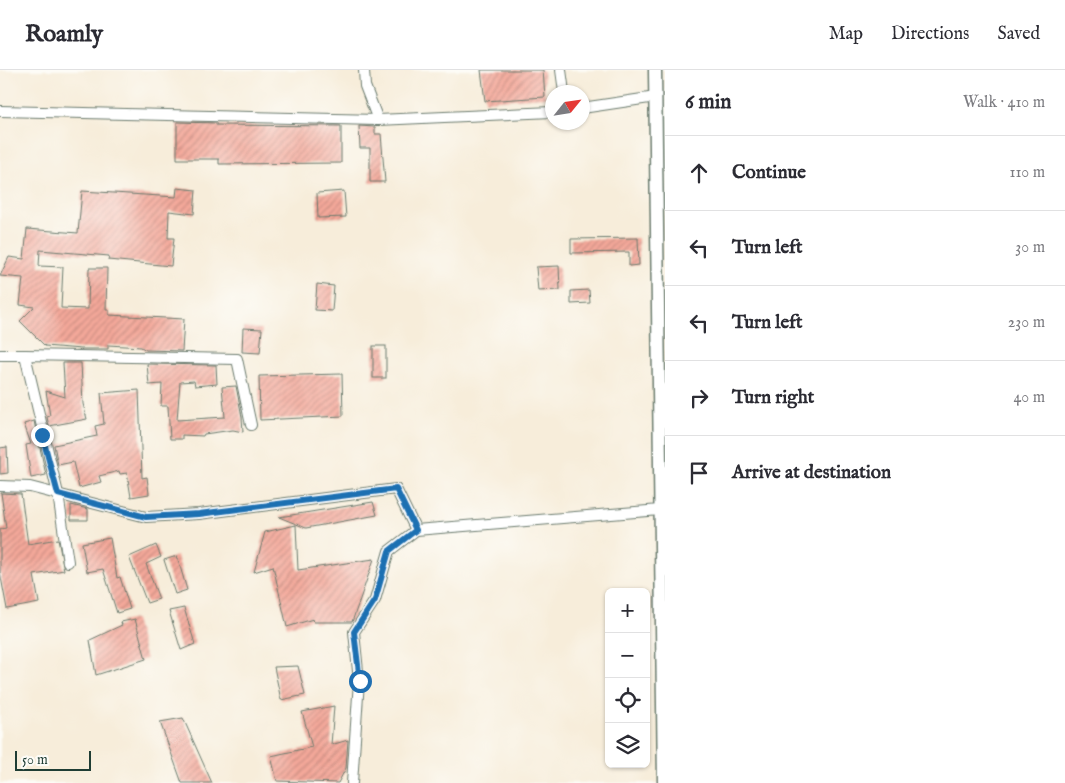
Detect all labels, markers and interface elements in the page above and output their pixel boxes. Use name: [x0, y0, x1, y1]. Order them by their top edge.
text: Roamly: [25, 19, 103, 50]
text: Map: [829, 23, 863, 46]
text: Directions: [891, 23, 969, 46]
text: Saved: [997, 23, 1040, 46]
north arrow: [545, 85, 590, 130]
text: 6 min: [685, 89, 731, 116]
text: Walk · 410 m: [963, 93, 1045, 113]
icon: ahead: [685, 159, 713, 187]
text: Continue: [732, 161, 806, 185]
text: 110 m: [1009, 163, 1045, 183]
icon: left: [685, 234, 713, 262]
text: Turn left: [732, 236, 803, 260]
text: 30 m: [1015, 238, 1045, 258]
icon: left: [685, 309, 713, 337]
text: Turn left: [732, 311, 803, 335]
text: 230 m: [1008, 313, 1045, 333]
icon: right: [685, 384, 713, 412]
text: Turn right: [732, 386, 814, 410]
text: 40 m: [1013, 388, 1045, 408]
route end: [31, 424, 54, 447]
icon: arrive: [685, 459, 713, 487]
text: Arrive at destination: [732, 461, 891, 485]
map controls: [605, 588, 650, 768]
button: +: [605, 588, 650, 633]
button: −: [605, 633, 650, 678]
route start: [349, 670, 372, 693]
button: locate: [605, 678, 650, 723]
button: layers: [605, 723, 650, 768]
scale bar: [15, 748, 91, 771]
text: 50 m: [22, 751, 48, 769]

